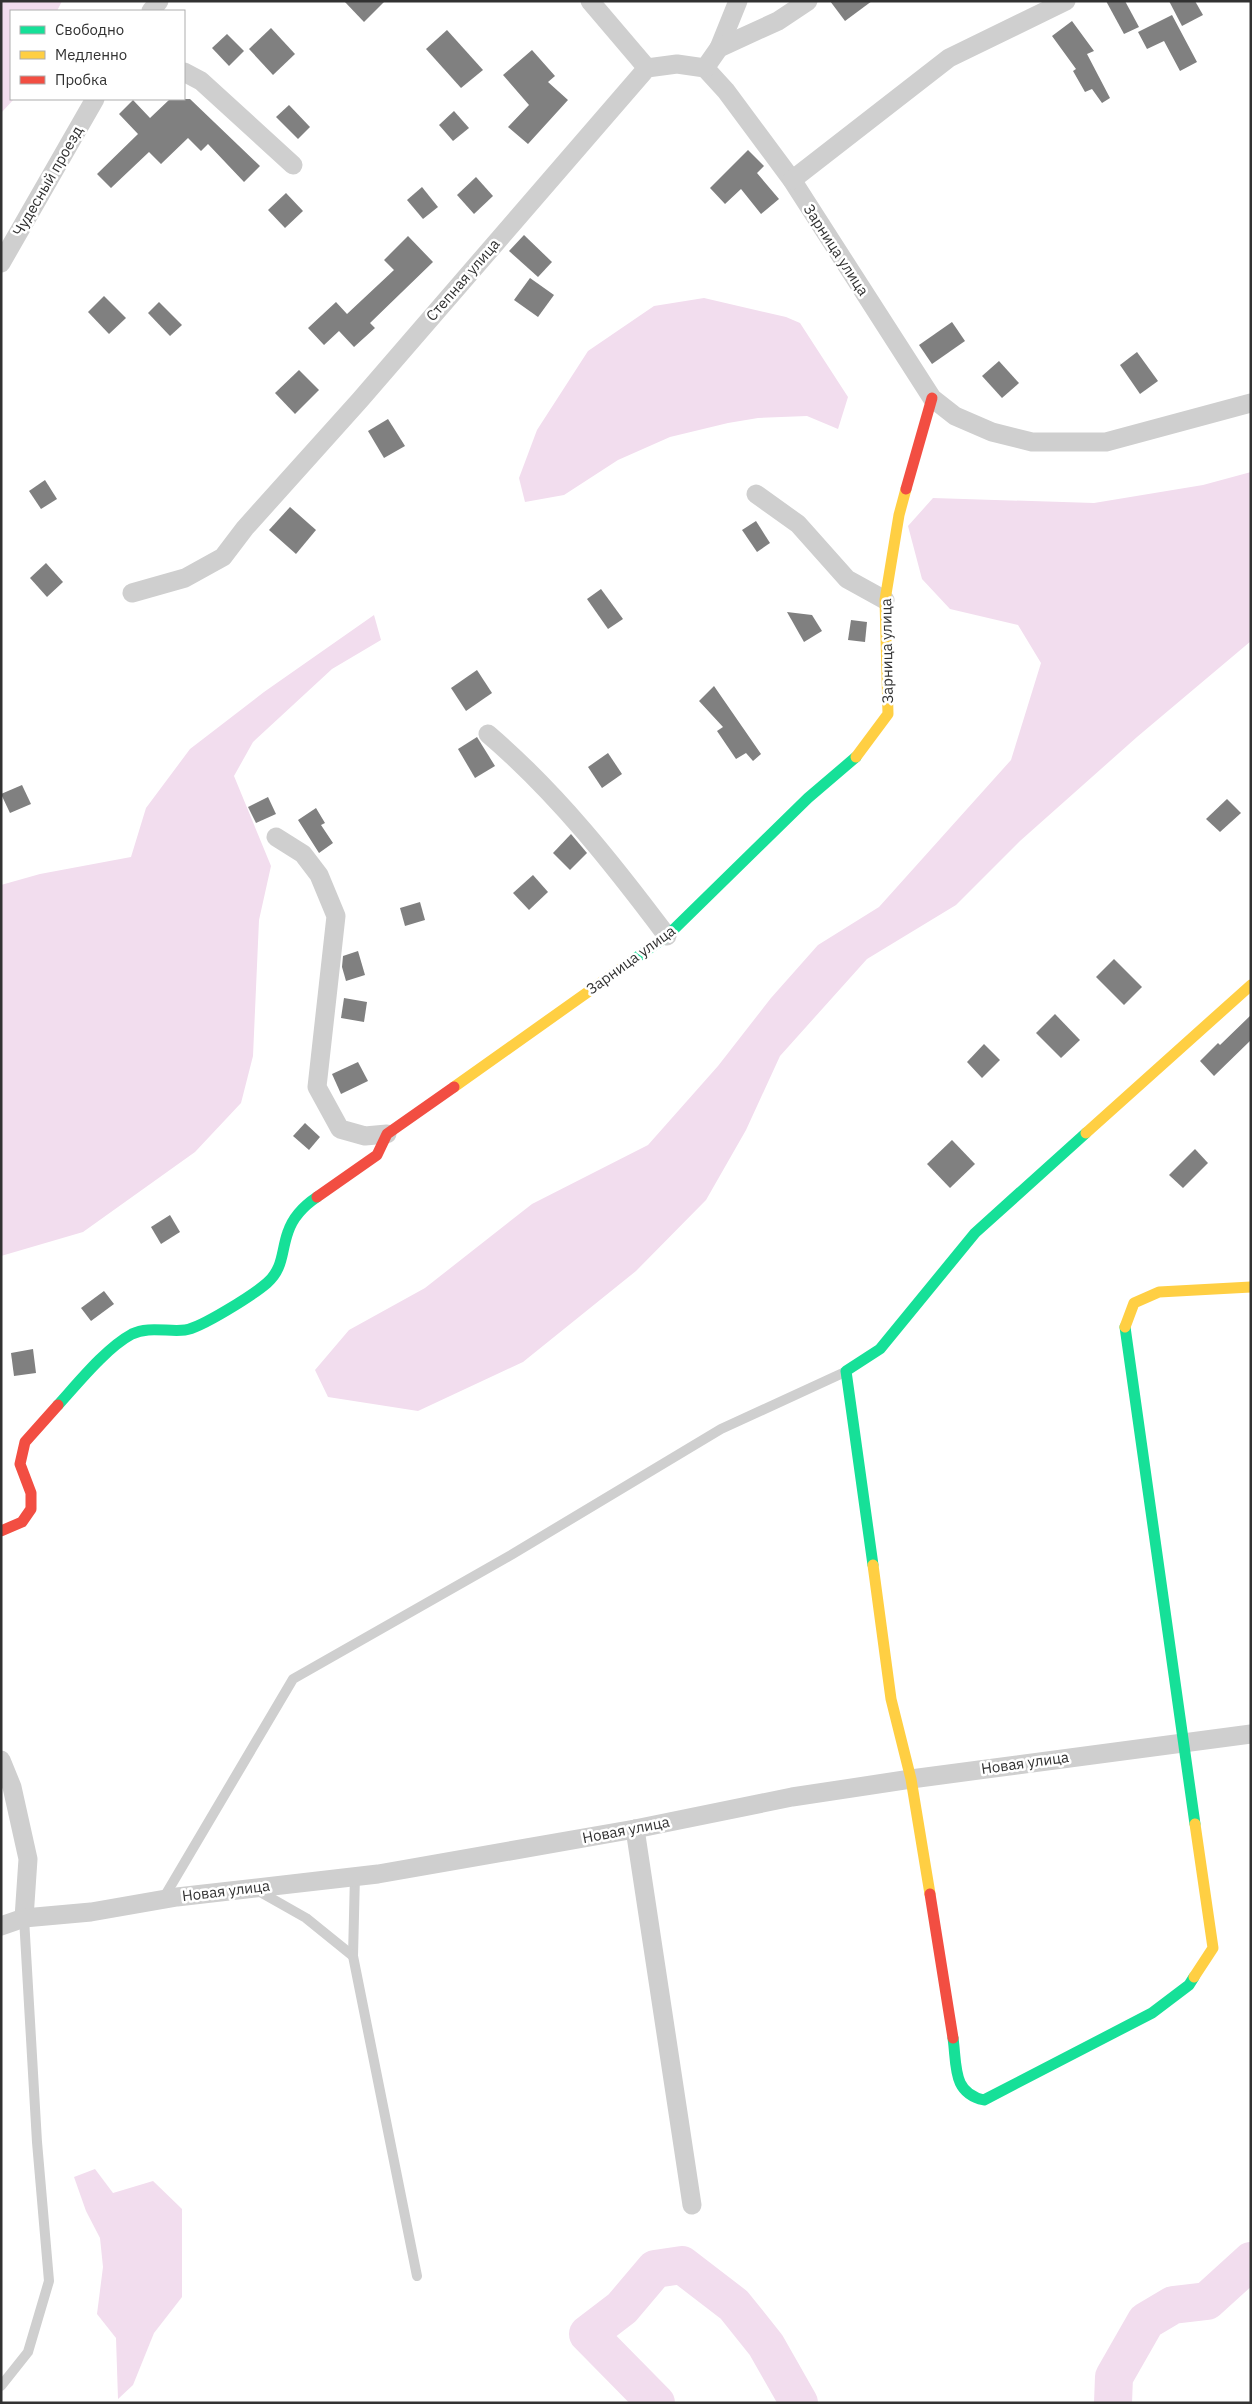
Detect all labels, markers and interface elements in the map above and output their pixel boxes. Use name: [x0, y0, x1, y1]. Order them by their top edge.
legend: [10, 10, 185, 100]
text: Свободно: [55, 20, 124, 39]
text: Медленно: [55, 45, 127, 64]
text: Пробка: [55, 70, 107, 89]
street label: Чудесный проезд: [8, 122, 87, 239]
street label: Зарница улица: [800, 200, 873, 299]
street label: Степная улица: [422, 235, 504, 325]
street label: Зарница улица: [876, 598, 897, 704]
street label: Зарница улица: [583, 921, 679, 998]
street label: Новая улица: [980, 1747, 1070, 1778]
street label: Новая улица: [581, 1812, 671, 1847]
street label: Новая улица: [181, 1876, 271, 1905]

